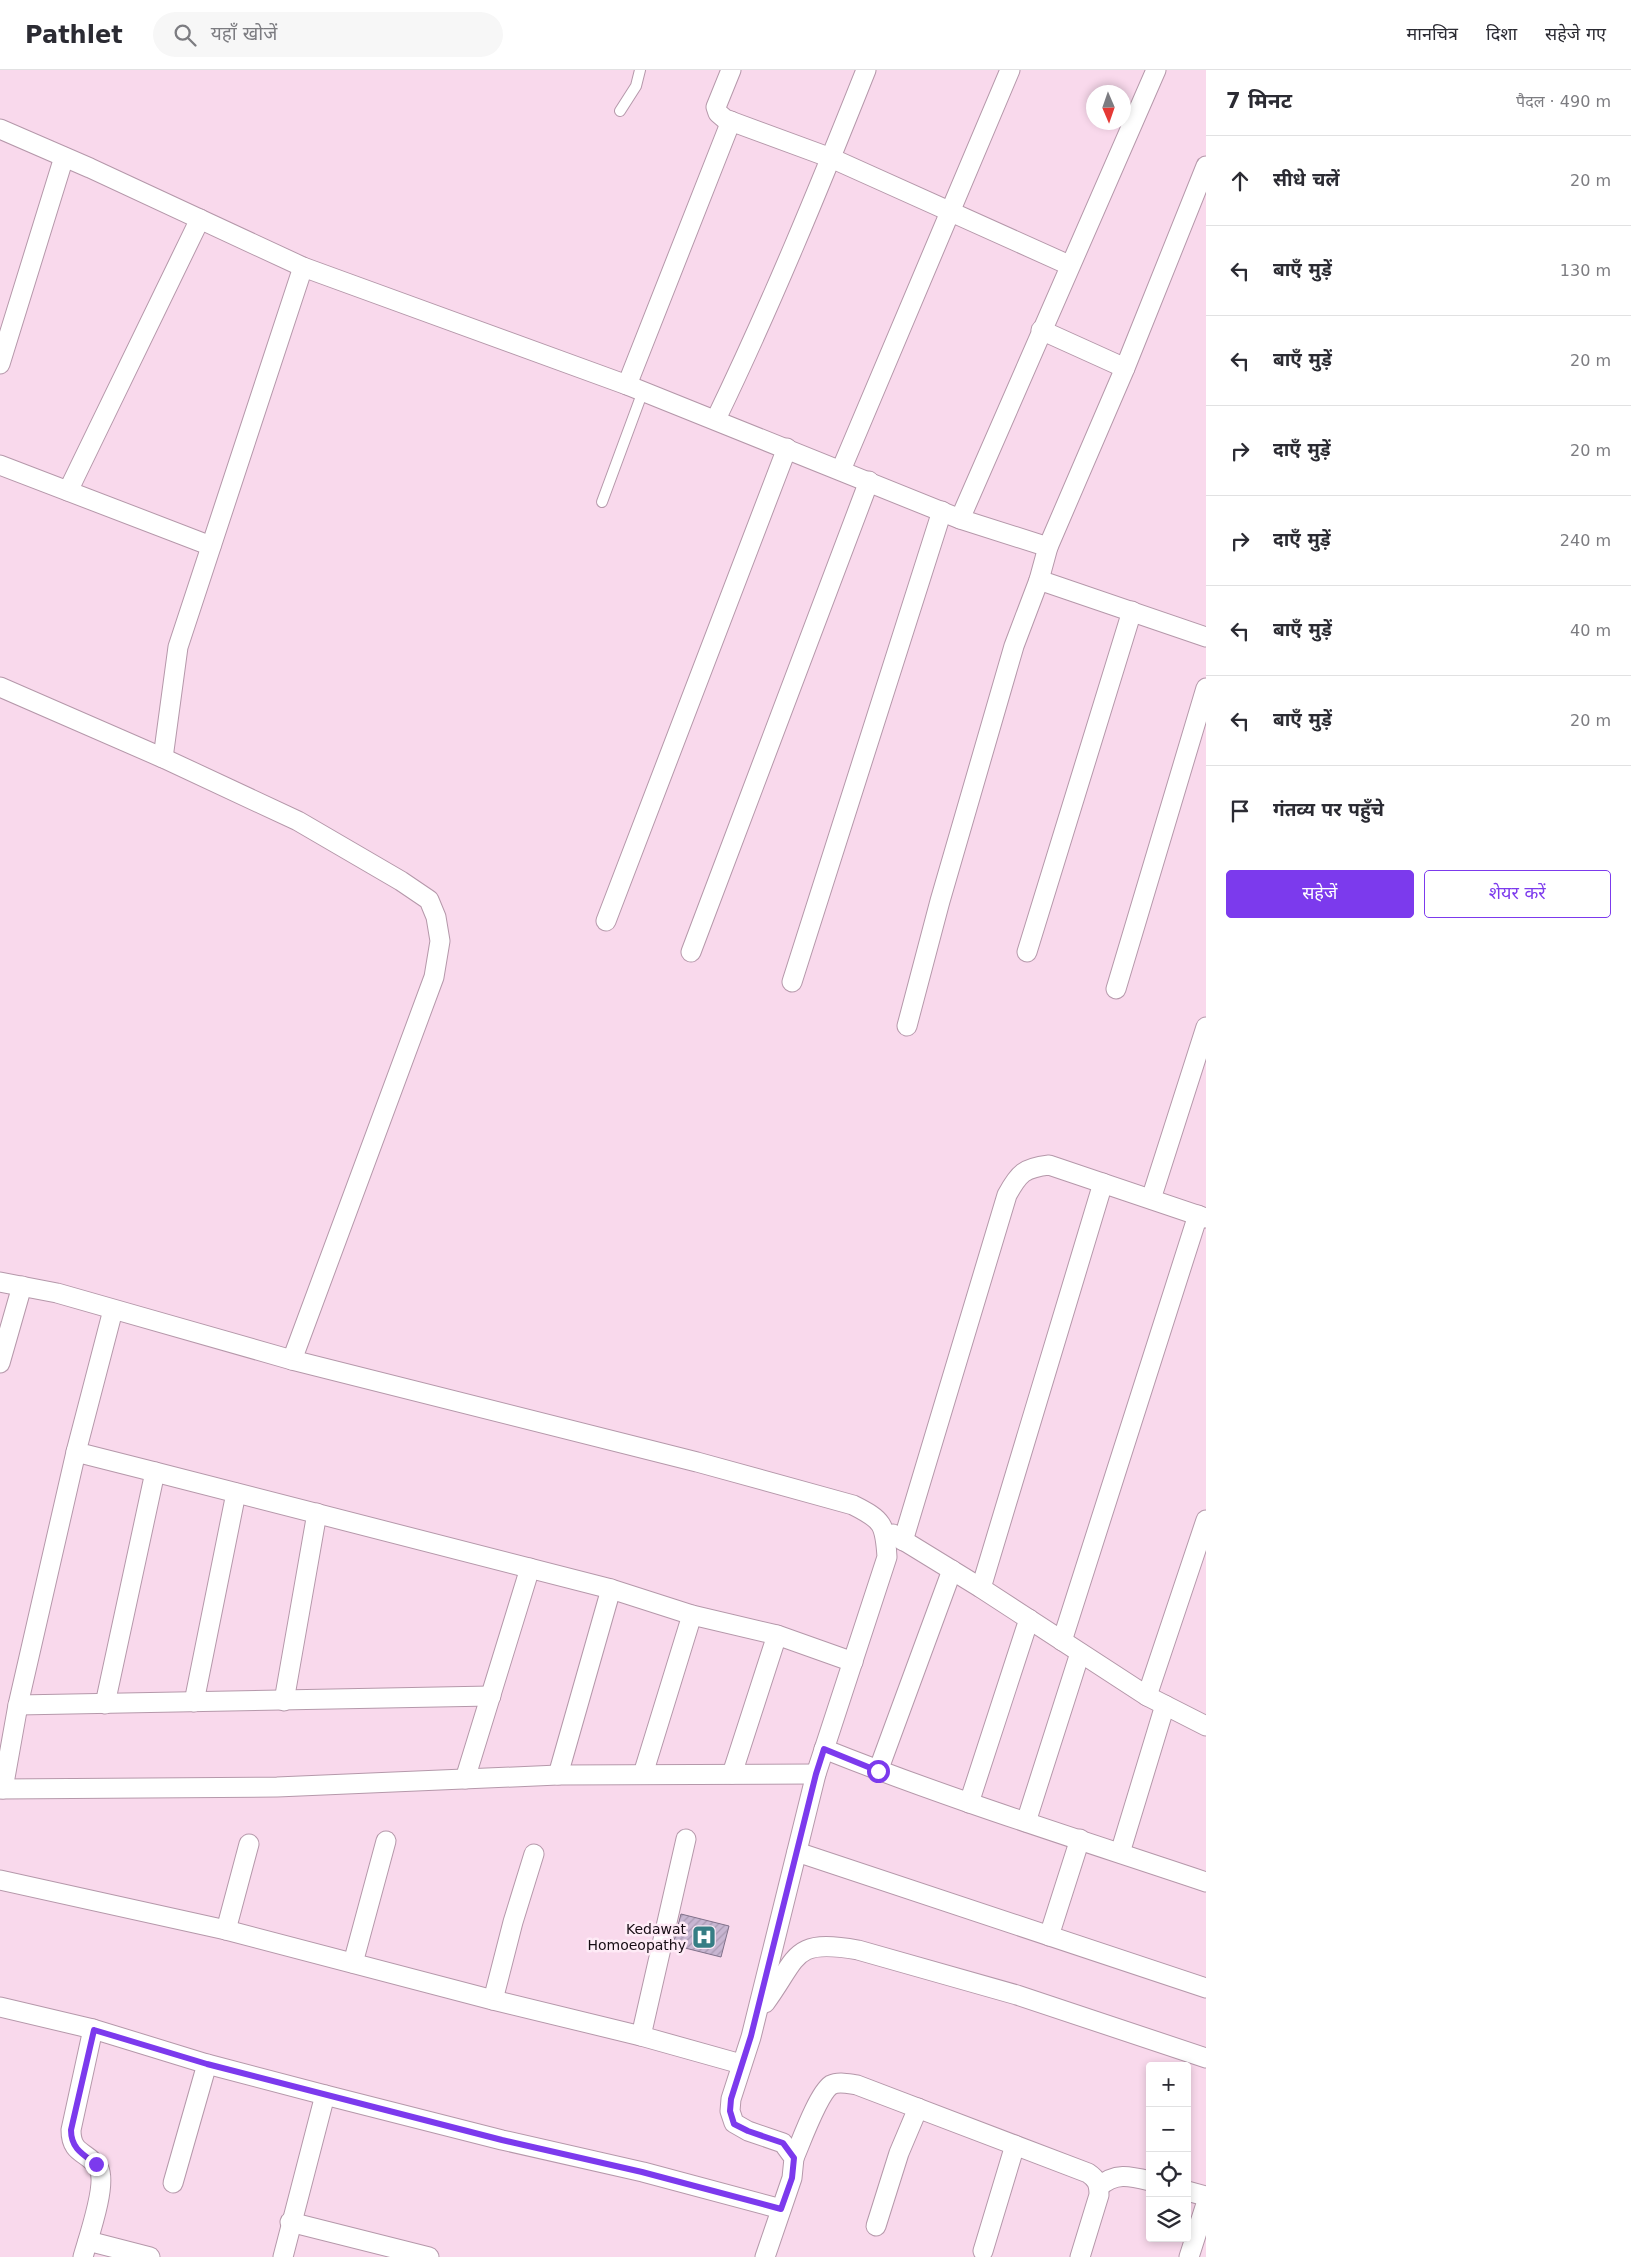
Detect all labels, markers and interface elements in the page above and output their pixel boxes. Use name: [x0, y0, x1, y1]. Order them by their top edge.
search box: [153, 12, 503, 57]
text: Pathlet: [25, 21, 123, 49]
icon: search: [171, 21, 199, 49]
text: यहाँ खोजें: [211, 22, 277, 44]
text: मानचित्र: [1407, 23, 1458, 44]
text: दिशा: [1486, 23, 1517, 44]
text: सहेजे गए: [1545, 23, 1606, 44]
north arrow: [1086, 85, 1131, 130]
text: 7 मिनट: [1226, 89, 1292, 113]
text: पैदल · 490 m: [1516, 92, 1611, 111]
icon: ahead: [1226, 167, 1254, 195]
text: सीधे चलें: [1273, 168, 1340, 190]
text: 20 m: [1570, 171, 1611, 190]
icon: left: [1226, 257, 1254, 285]
text: बाएँ मुड़ें: [1273, 258, 1332, 280]
text: 130 m: [1560, 261, 1611, 280]
icon: left: [1226, 347, 1254, 375]
text: बाएँ मुड़ें: [1273, 348, 1332, 370]
text: 20 m: [1570, 351, 1611, 370]
icon: right: [1226, 437, 1254, 465]
text: दाएँ मुड़ें: [1273, 438, 1331, 460]
text: 20 m: [1570, 441, 1611, 460]
icon: right: [1226, 527, 1254, 555]
text: दाएँ मुड़ें: [1273, 528, 1331, 550]
text: 240 m: [1560, 531, 1611, 550]
icon: left: [1226, 617, 1254, 645]
text: बाएँ मुड़ें: [1273, 618, 1332, 640]
text: 40 m: [1570, 621, 1611, 640]
icon: left: [1226, 707, 1254, 735]
text: बाएँ मुड़ें: [1273, 708, 1332, 730]
text: 20 m: [1570, 711, 1611, 730]
icon: arrive: [1226, 797, 1254, 825]
text: गंतव्य पर पहुँचे: [1273, 798, 1384, 820]
button: सहेजें: [1226, 870, 1414, 918]
button: शेयर करें: [1424, 870, 1611, 918]
route start: [867, 1760, 890, 1783]
place label: Kedawat Homoeopathy: [587, 1921, 686, 1953]
hospital icon: Kedawat Homoeopathy: [691, 1924, 717, 1950]
map controls: [1146, 2062, 1191, 2242]
button: +: [1146, 2062, 1191, 2107]
button: −: [1146, 2107, 1191, 2152]
button: locate: [1146, 2152, 1191, 2197]
route end: [85, 2153, 108, 2176]
button: layers: [1146, 2197, 1191, 2242]

